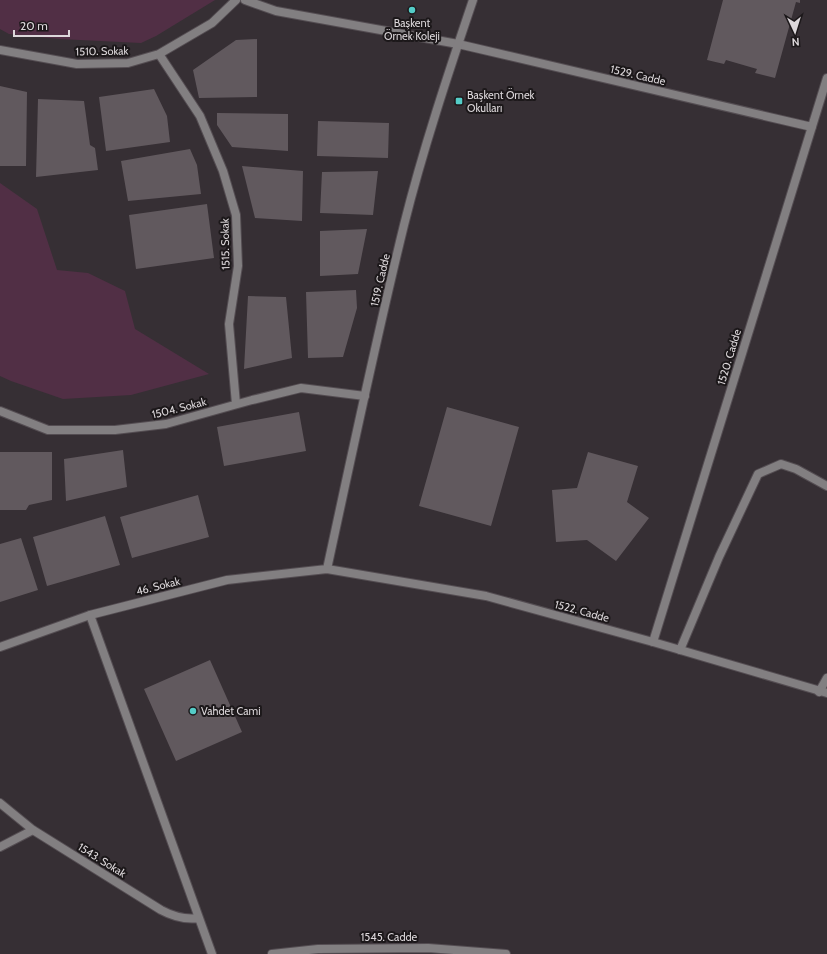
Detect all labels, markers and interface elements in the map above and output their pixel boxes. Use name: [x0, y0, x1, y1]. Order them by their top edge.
marker: Başkent Örnek Koleji: [407, 5, 417, 15]
scale bar: [14, 12, 69, 38]
north arrow: [775, 12, 815, 52]
place label: Başkent Örnek Koleji: [384, 16, 440, 43]
text: 20 m: [20, 18, 48, 33]
text: N: [791, 35, 800, 49]
street label: 1510. Sokak: [75, 44, 129, 58]
street label: 1529. Cadde: [609, 62, 667, 88]
place label: Başkent Örnek Okulları: [467, 88, 535, 115]
marker: Başkent Örnek Okulları: [454, 96, 464, 106]
street label: 1515. Sokak: [218, 218, 232, 270]
street label: 1519. Cadde: [367, 252, 393, 308]
street label: 1520. Cadde: [714, 327, 744, 387]
street label: 1504. Sokak: [150, 394, 208, 422]
street label: 46. Sokak: [135, 574, 182, 598]
street label: 1522. Cadde: [553, 597, 611, 625]
place label: Vahdet Cami: [201, 704, 260, 718]
marker: Vahdet Cami: [188, 706, 198, 716]
street label: 1543. Sokak: [75, 840, 129, 880]
street label: 1545. Cadde: [361, 930, 418, 944]

